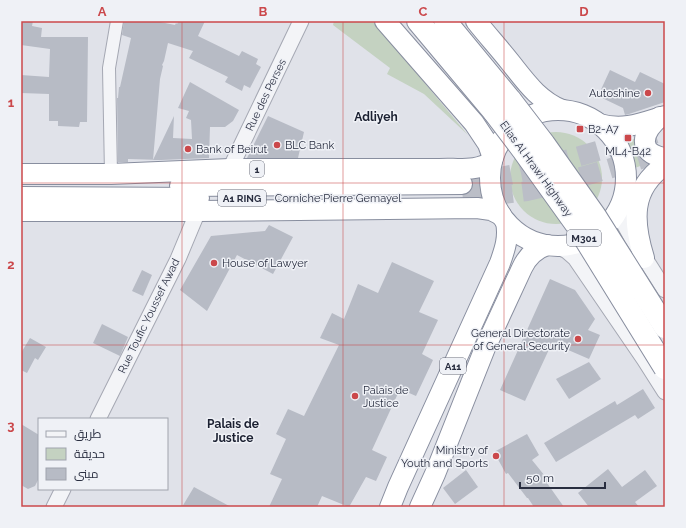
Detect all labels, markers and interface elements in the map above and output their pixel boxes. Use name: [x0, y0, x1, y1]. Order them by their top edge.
text: A: [98, 4, 107, 19]
text: B: [259, 4, 268, 19]
text: C: [419, 4, 428, 19]
text: D: [579, 4, 589, 19]
street label: Rue des Perses: [243, 57, 289, 133]
place label: Autoshine: [589, 87, 641, 100]
marker: Autoshine: [643, 88, 653, 98]
text: 1: [8, 95, 15, 110]
district label: Adliyeh: [354, 110, 398, 124]
street label: Elias Al Hrawi Highway: [497, 119, 575, 219]
place label: B2-A7: [588, 123, 619, 136]
marker: B2-A7: [575, 124, 585, 134]
marker: ML4-B42: [623, 133, 633, 143]
place label: BLC Bank: [285, 139, 335, 152]
marker: BLC Bank: [272, 140, 282, 150]
place label: Bank of Beirut: [196, 143, 268, 156]
marker: Bank of Beirut: [183, 144, 193, 154]
place label: ML4-B42: [605, 145, 651, 158]
road number: 1: [250, 161, 264, 177]
road number: A1 RING: [218, 190, 266, 206]
street label: Corniche Pierre Gemayel: [275, 192, 401, 205]
road number: M301: [567, 230, 601, 246]
street label: Rue Toufic Youssef Awad: [116, 256, 183, 375]
text: 2: [7, 257, 15, 272]
place label: House of Lawyer: [222, 257, 308, 270]
marker: House of Lawyer: [209, 258, 219, 268]
place label: General Directorate of General Security: [471, 327, 571, 353]
marker: General Directorate of General Security: [573, 334, 583, 344]
road number: A11: [440, 358, 466, 374]
place label: Palais de Justice: [363, 384, 409, 410]
marker: Palais de Justice: [350, 391, 360, 401]
district label: Palais de Justice: [207, 417, 259, 445]
text: 3: [7, 418, 15, 433]
legend: [38, 418, 168, 490]
text: طريق: [74, 427, 102, 441]
place label: Ministry of Youth and Sports: [401, 444, 488, 470]
text: حديقة: [74, 447, 105, 461]
marker: Ministry of Youth and Sports: [491, 451, 501, 461]
scale bar: [520, 464, 605, 490]
text: مبنى: [74, 467, 99, 481]
text: 50 m: [526, 471, 554, 485]

